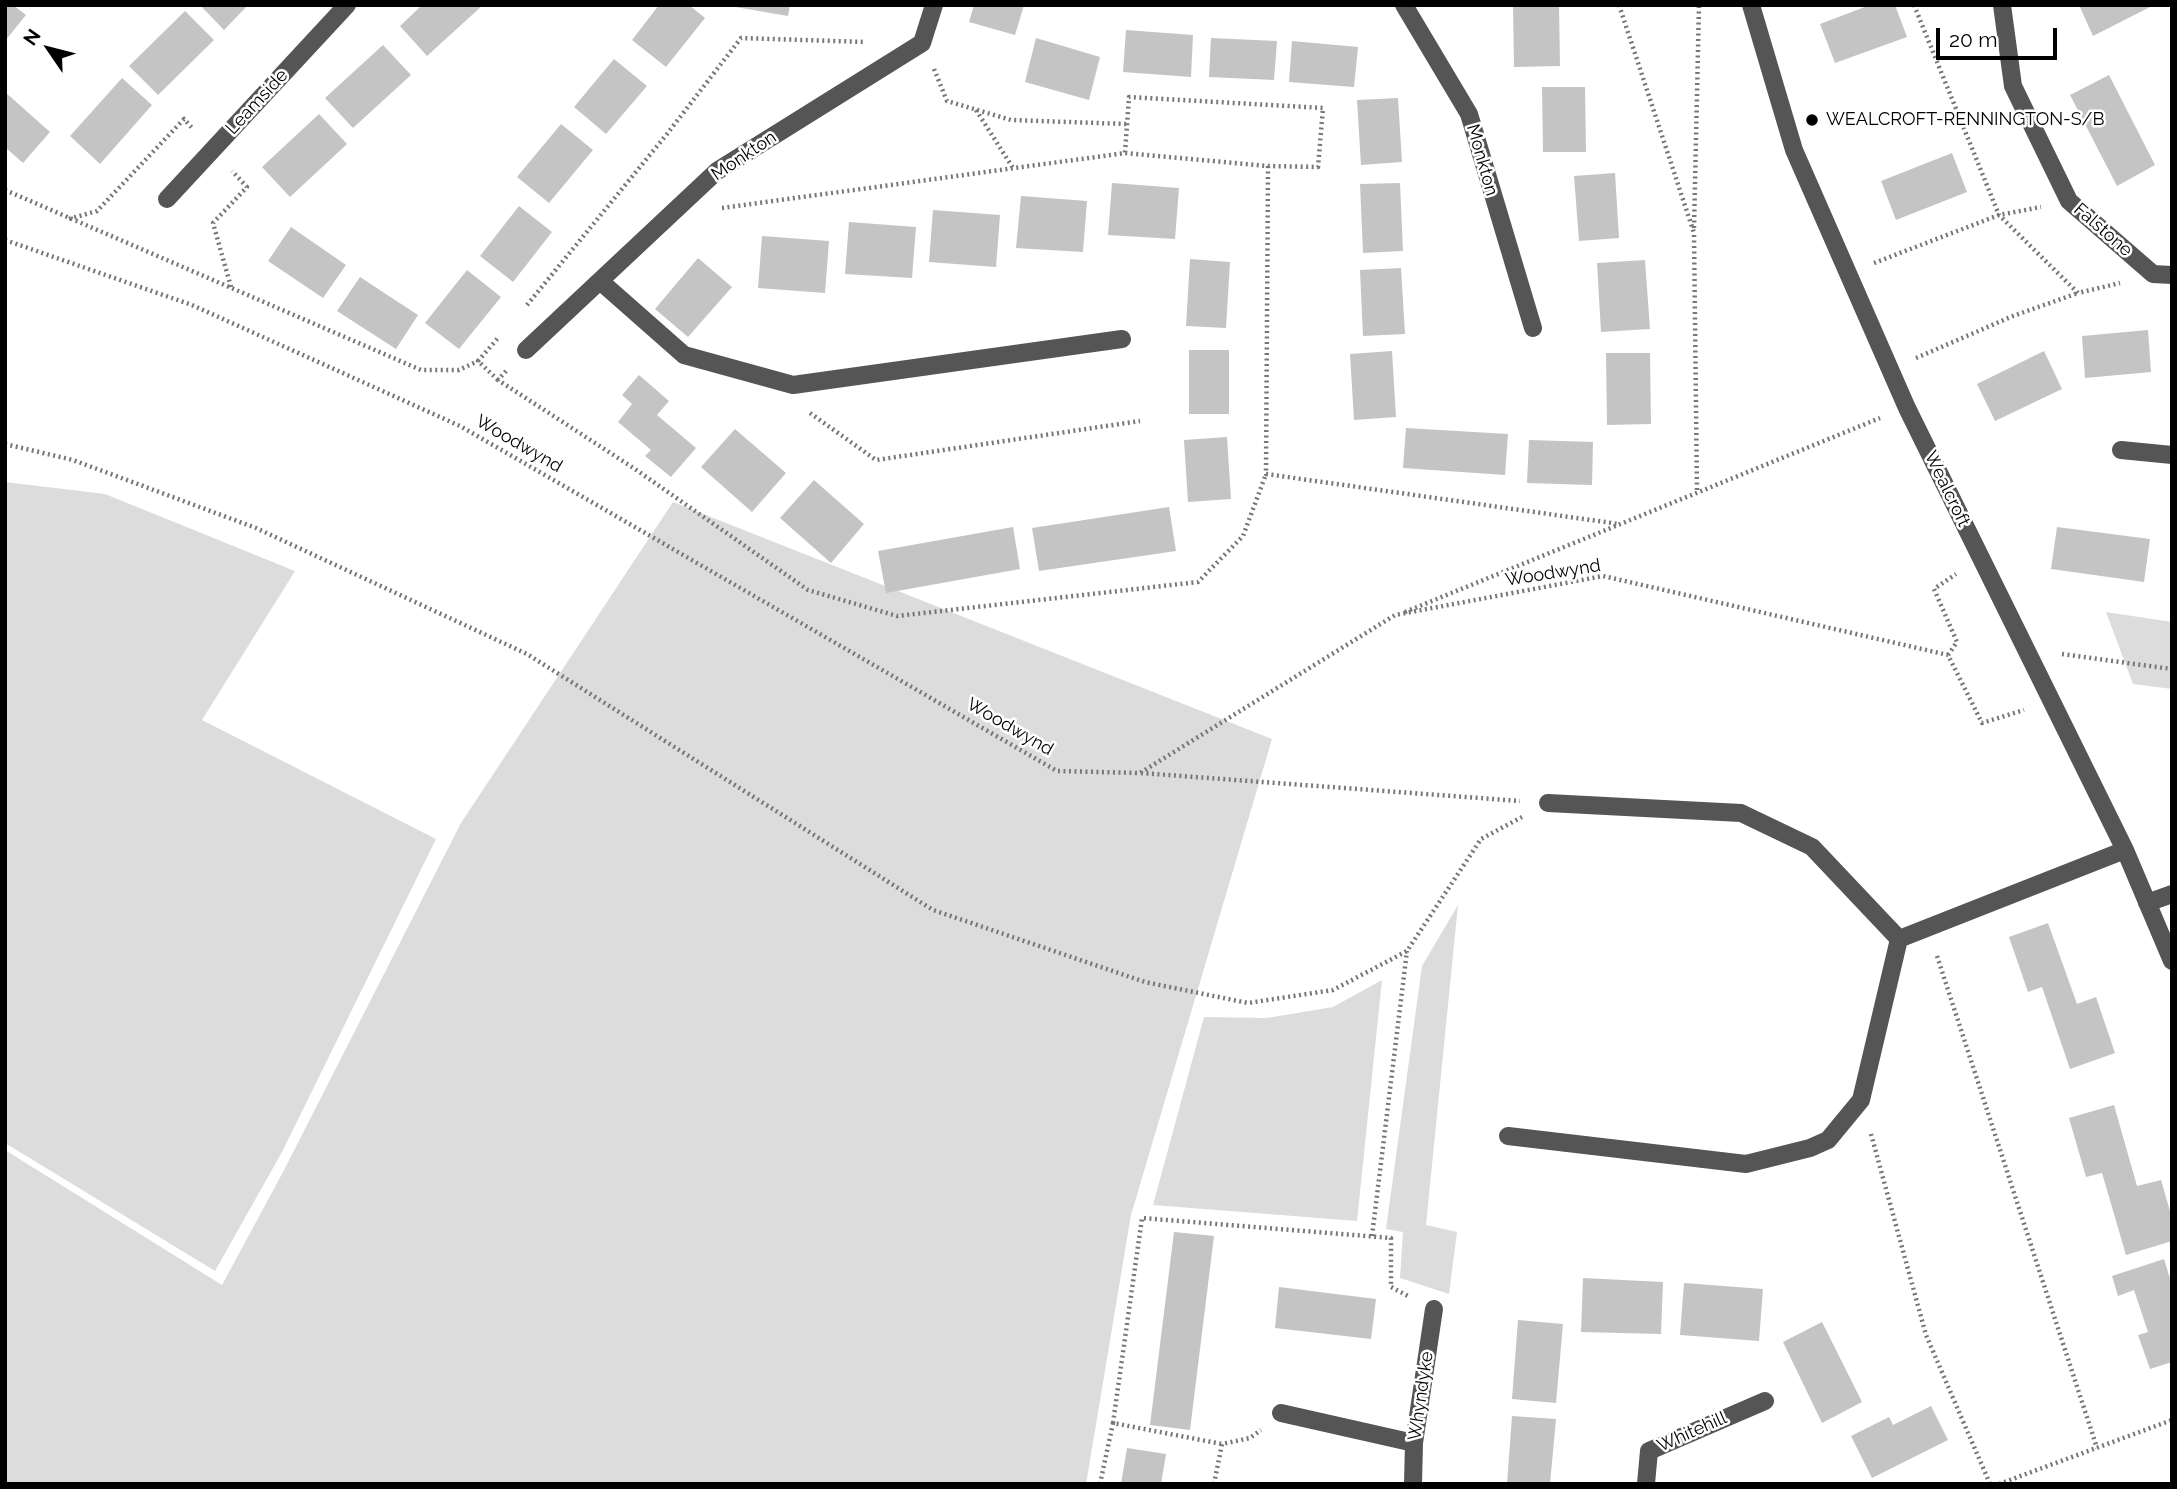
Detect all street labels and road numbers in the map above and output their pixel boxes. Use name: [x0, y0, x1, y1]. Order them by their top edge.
street label: Leamside: [221, 65, 293, 139]
street label: Monkton: [1461, 122, 1503, 198]
street label: Monkton: [708, 127, 780, 185]
street label: Falstone: [2069, 199, 2137, 261]
street label: Woodwynd: [472, 411, 566, 477]
street label: Wealcroft: [1919, 448, 1975, 530]
street label: Woodwynd: [1504, 555, 1602, 591]
street label: Woodwynd: [963, 694, 1057, 760]
street label: Whyndyke: [1404, 1350, 1438, 1442]
street label: Whitehill: [1654, 1407, 1730, 1457]

